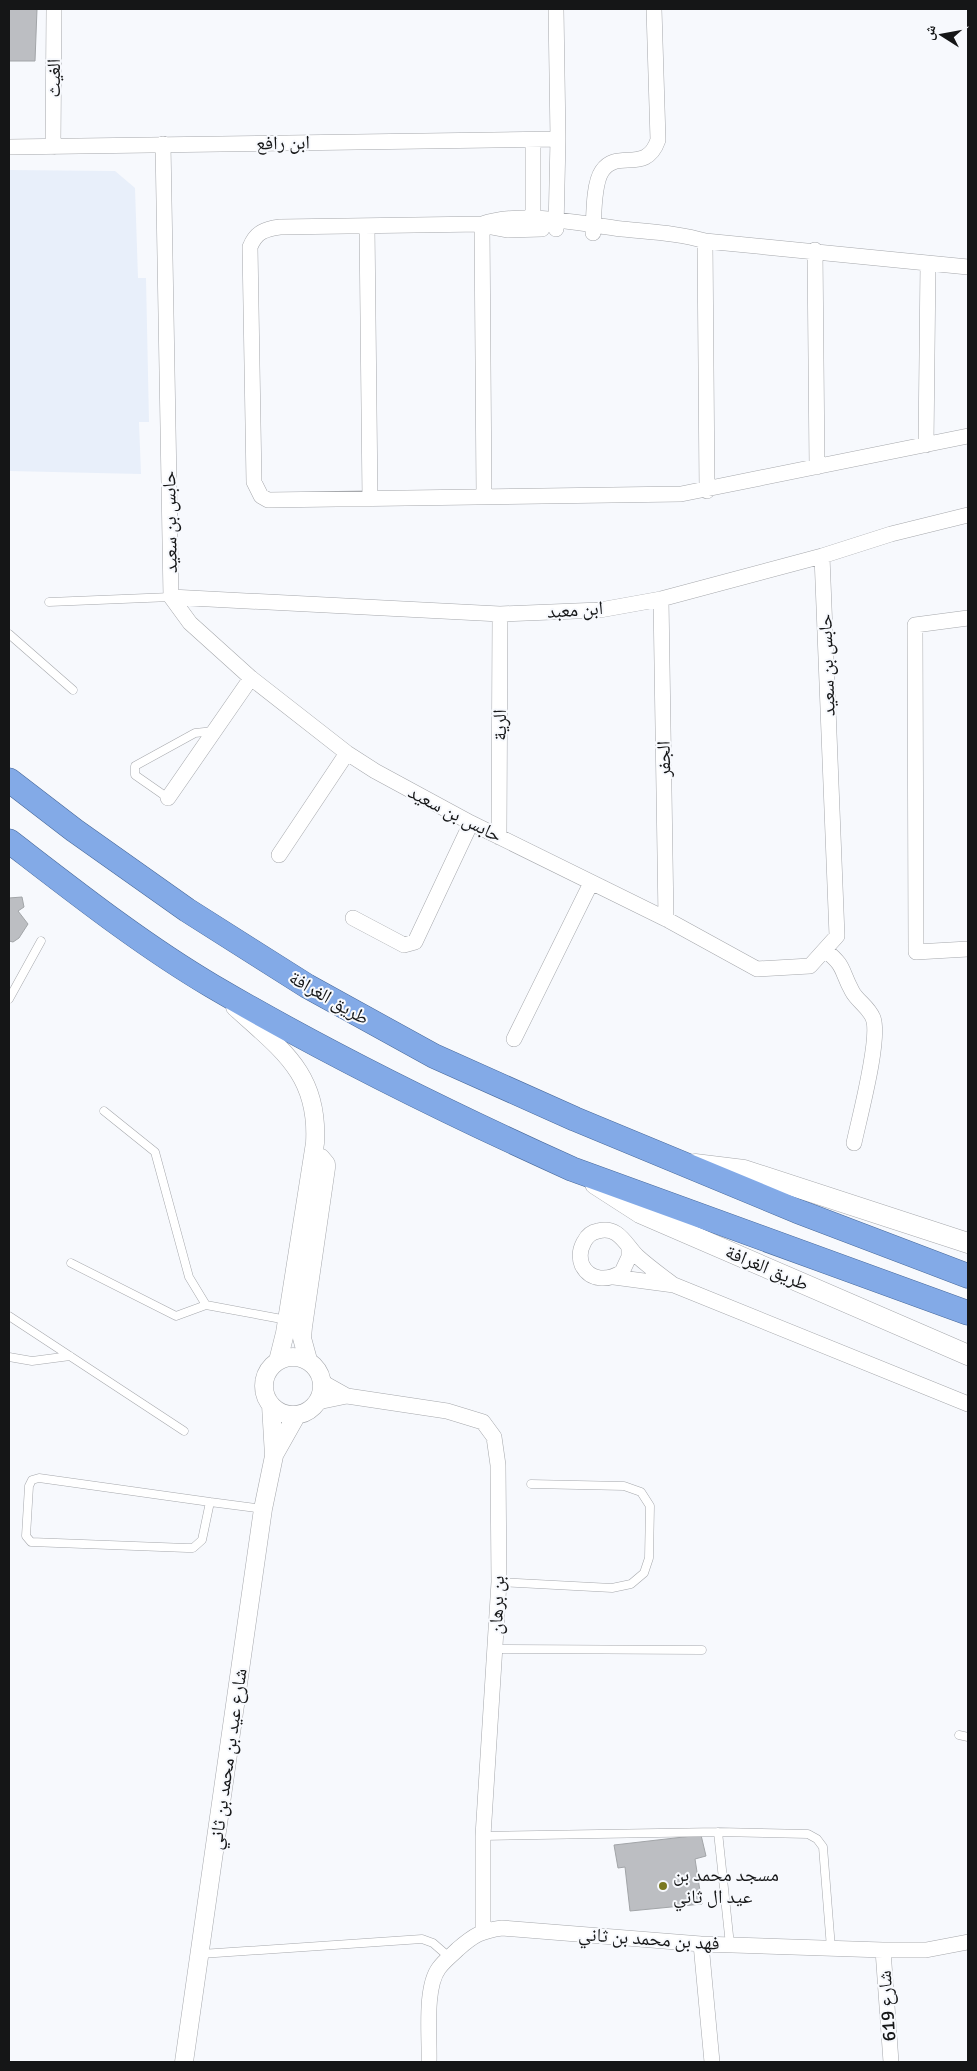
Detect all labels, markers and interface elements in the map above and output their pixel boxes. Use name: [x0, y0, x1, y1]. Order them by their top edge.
north arrow: [917, 10, 967, 60]
text: ش: [920, 24, 940, 42]
street label: الغيث: [42, 59, 66, 97]
street label: ابن رافع: [256, 131, 310, 155]
street label: حابس بن سعيد: [157, 471, 183, 573]
street label: ابن معبد: [546, 596, 604, 624]
street label: حابس بن سعيد: [813, 613, 841, 717]
street label: الرية: [488, 709, 512, 741]
street label: الجفر: [652, 741, 676, 778]
street label: حابس بن سعيد: [404, 780, 506, 848]
street label: طريق الغرافة: [285, 966, 373, 1030]
street label: طريق الغرافة: [722, 1240, 812, 1296]
street label: بن برهان: [484, 1575, 510, 1635]
street label: شارع عيد بن محمد بن ثاني: [203, 1667, 255, 1852]
place label: مسجد محمد بن عيد ال ثاني: [673, 1863, 779, 1912]
marker: مسجد محمد بن عيد ال ثاني: [657, 1880, 669, 1892]
street label: فهد بن محمد بن ثاني: [577, 1922, 720, 1959]
street label: شارع 619: [873, 1970, 901, 2042]

